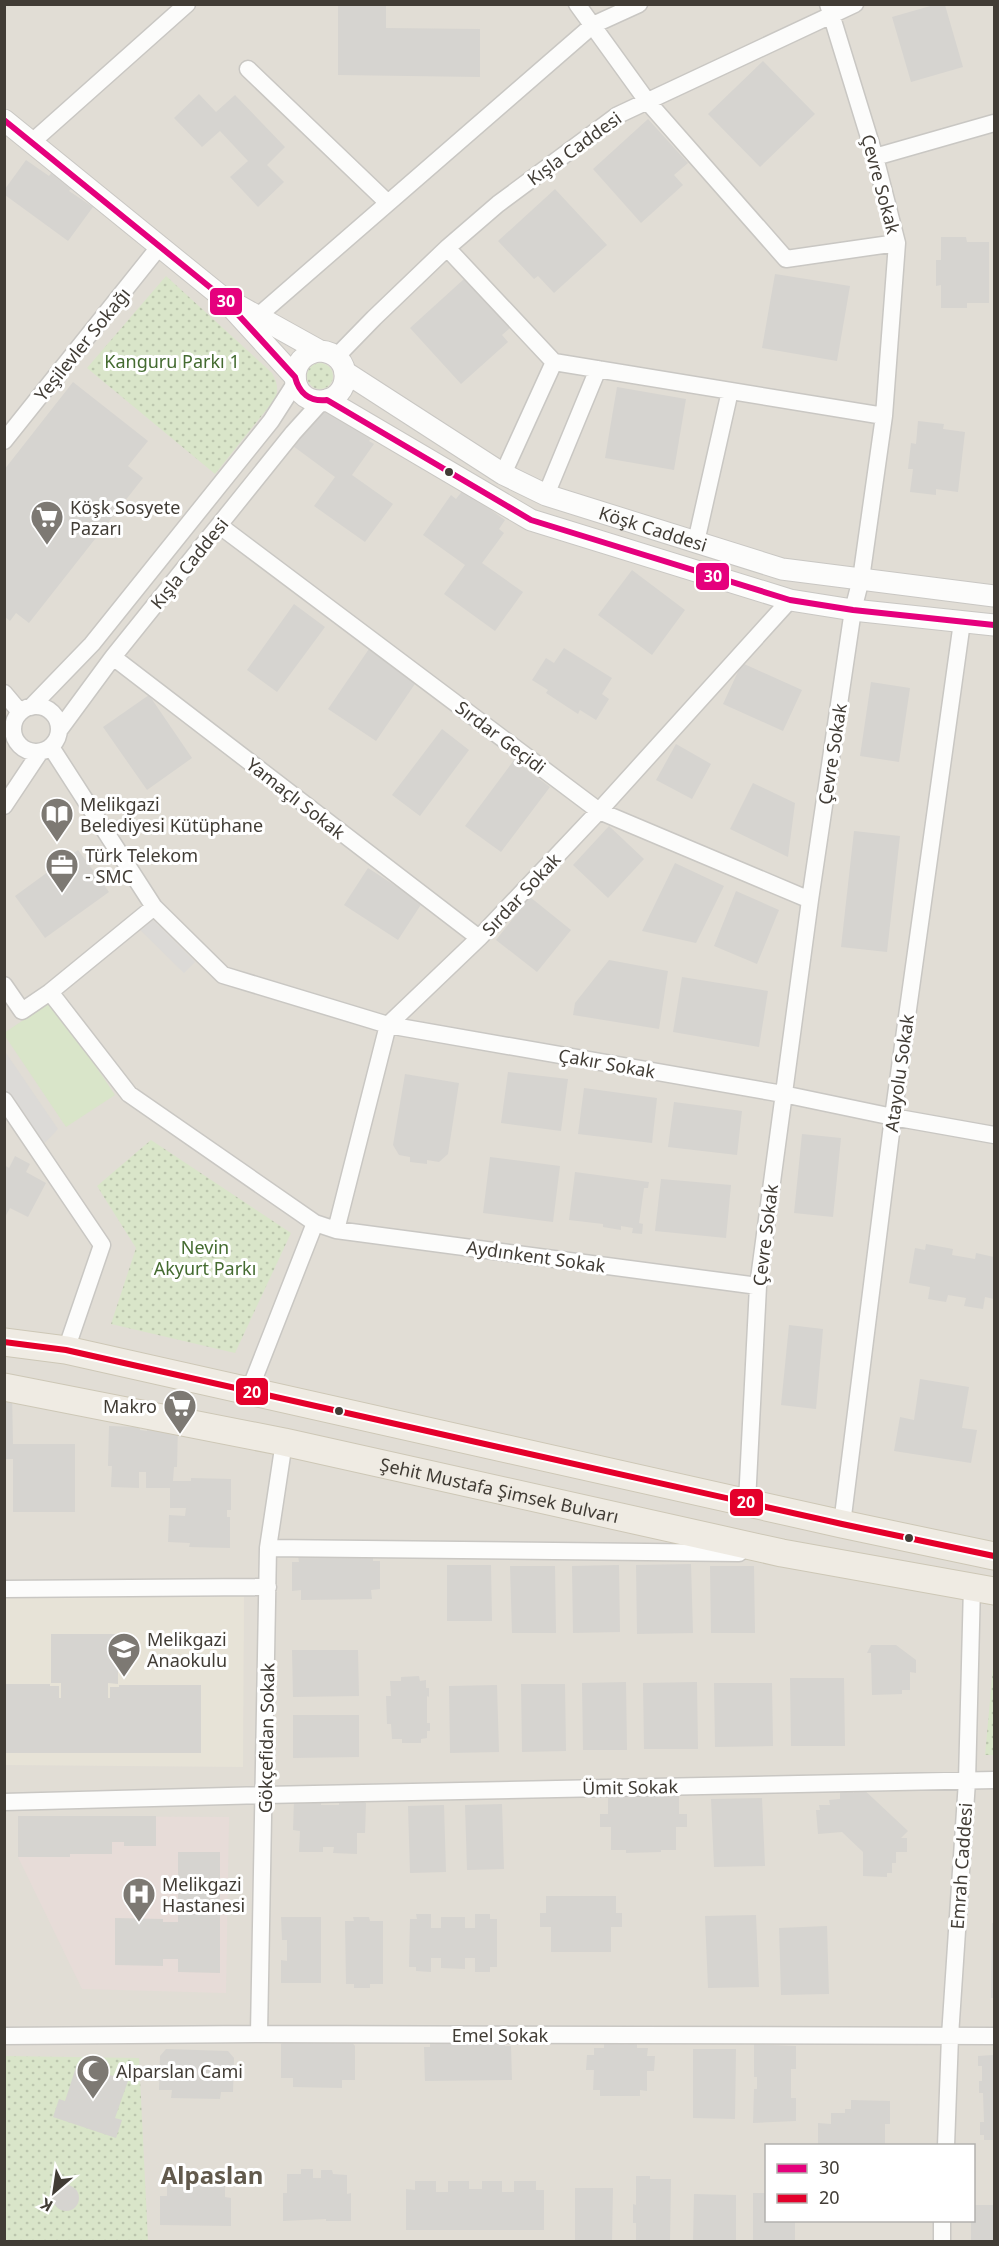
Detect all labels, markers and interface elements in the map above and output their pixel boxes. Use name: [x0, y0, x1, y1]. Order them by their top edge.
street label: Kışla Caddesi: [522, 106, 626, 190]
street label: Çevre Sokak: [856, 131, 906, 237]
street label: Yeşilevler Sokağı: [29, 282, 135, 406]
line badge: 30: [209, 287, 243, 316]
text: 30: [217, 290, 235, 312]
park label: Kanguru Parkı 1: [104, 349, 240, 373]
unlabelled marker: [443, 466, 455, 478]
place label: Köşk Sosyete Pazarı: [70, 495, 180, 540]
supermarket icon: Köşk Sosyete Pazarı: [29, 499, 65, 546]
street label: Köşk Caddesi: [596, 500, 710, 557]
street label: Kışla Caddesi: [145, 512, 233, 614]
line badge: 30: [695, 562, 730, 591]
text: 30: [704, 565, 722, 587]
street label: Sırdar Geçidi: [451, 695, 551, 779]
street label: Çevre Sokak: [812, 701, 852, 806]
street label: Yamaçlı Sokak: [242, 752, 351, 844]
place label: Melikgazi Belediyesi Kütüphane: [80, 792, 263, 837]
library icon: Melikgazi Belediyesi Kütüphane: [39, 796, 75, 843]
place label: Türk Telekom - SMC: [85, 843, 198, 888]
office icon: Türk Telekom - SMC: [44, 847, 80, 894]
street label: Sırdar Sokak: [476, 847, 566, 941]
street label: Atayolu Sokak: [879, 1012, 919, 1133]
street label: Çakır Sokak: [557, 1043, 658, 1083]
street label: Çevre Sokak: [747, 1182, 783, 1287]
street label: Aydınkent Sokak: [465, 1234, 607, 1278]
park label: Nevin Akyurt Parkı: [154, 1235, 256, 1280]
line badge: 20: [235, 1377, 269, 1406]
text: 20: [243, 1381, 261, 1403]
supermarket icon: Makro: [162, 1388, 198, 1435]
place label: Makro: [103, 1394, 157, 1418]
unlabelled marker: [333, 1405, 345, 1417]
street label: Şehit Mustafa Şimsek Bulvarı: [378, 1452, 621, 1528]
line badge: 20: [729, 1488, 764, 1517]
text: 20: [737, 1491, 755, 1513]
unlabelled marker: [903, 1532, 915, 1544]
place label: Melikgazi Anaokulu: [147, 1627, 227, 1672]
school or university icon: Melikgazi Anaokulu: [106, 1631, 142, 1678]
street label: Gökçefidan Sokak: [253, 1662, 279, 1813]
street label: Ümit Sokak: [582, 1774, 679, 1800]
street label: Emrah Caddesi: [945, 1802, 977, 1930]
place label: Melikgazi Hastanesi: [162, 1872, 245, 1917]
hospital icon: Melikgazi Hastanesi: [121, 1876, 157, 1923]
street label: Emel Sokak: [452, 2023, 549, 2047]
mosque icon: Alparslan Cami: [75, 2053, 111, 2100]
place label: Alparslan Cami: [116, 2059, 243, 2083]
legend: [765, 2144, 975, 2222]
text: 30: [819, 2155, 840, 2179]
district label: Alpaslan: [161, 2158, 263, 2191]
north arrow: [24, 2162, 84, 2222]
text: 20: [819, 2185, 840, 2209]
text: K: [36, 2193, 57, 2217]

